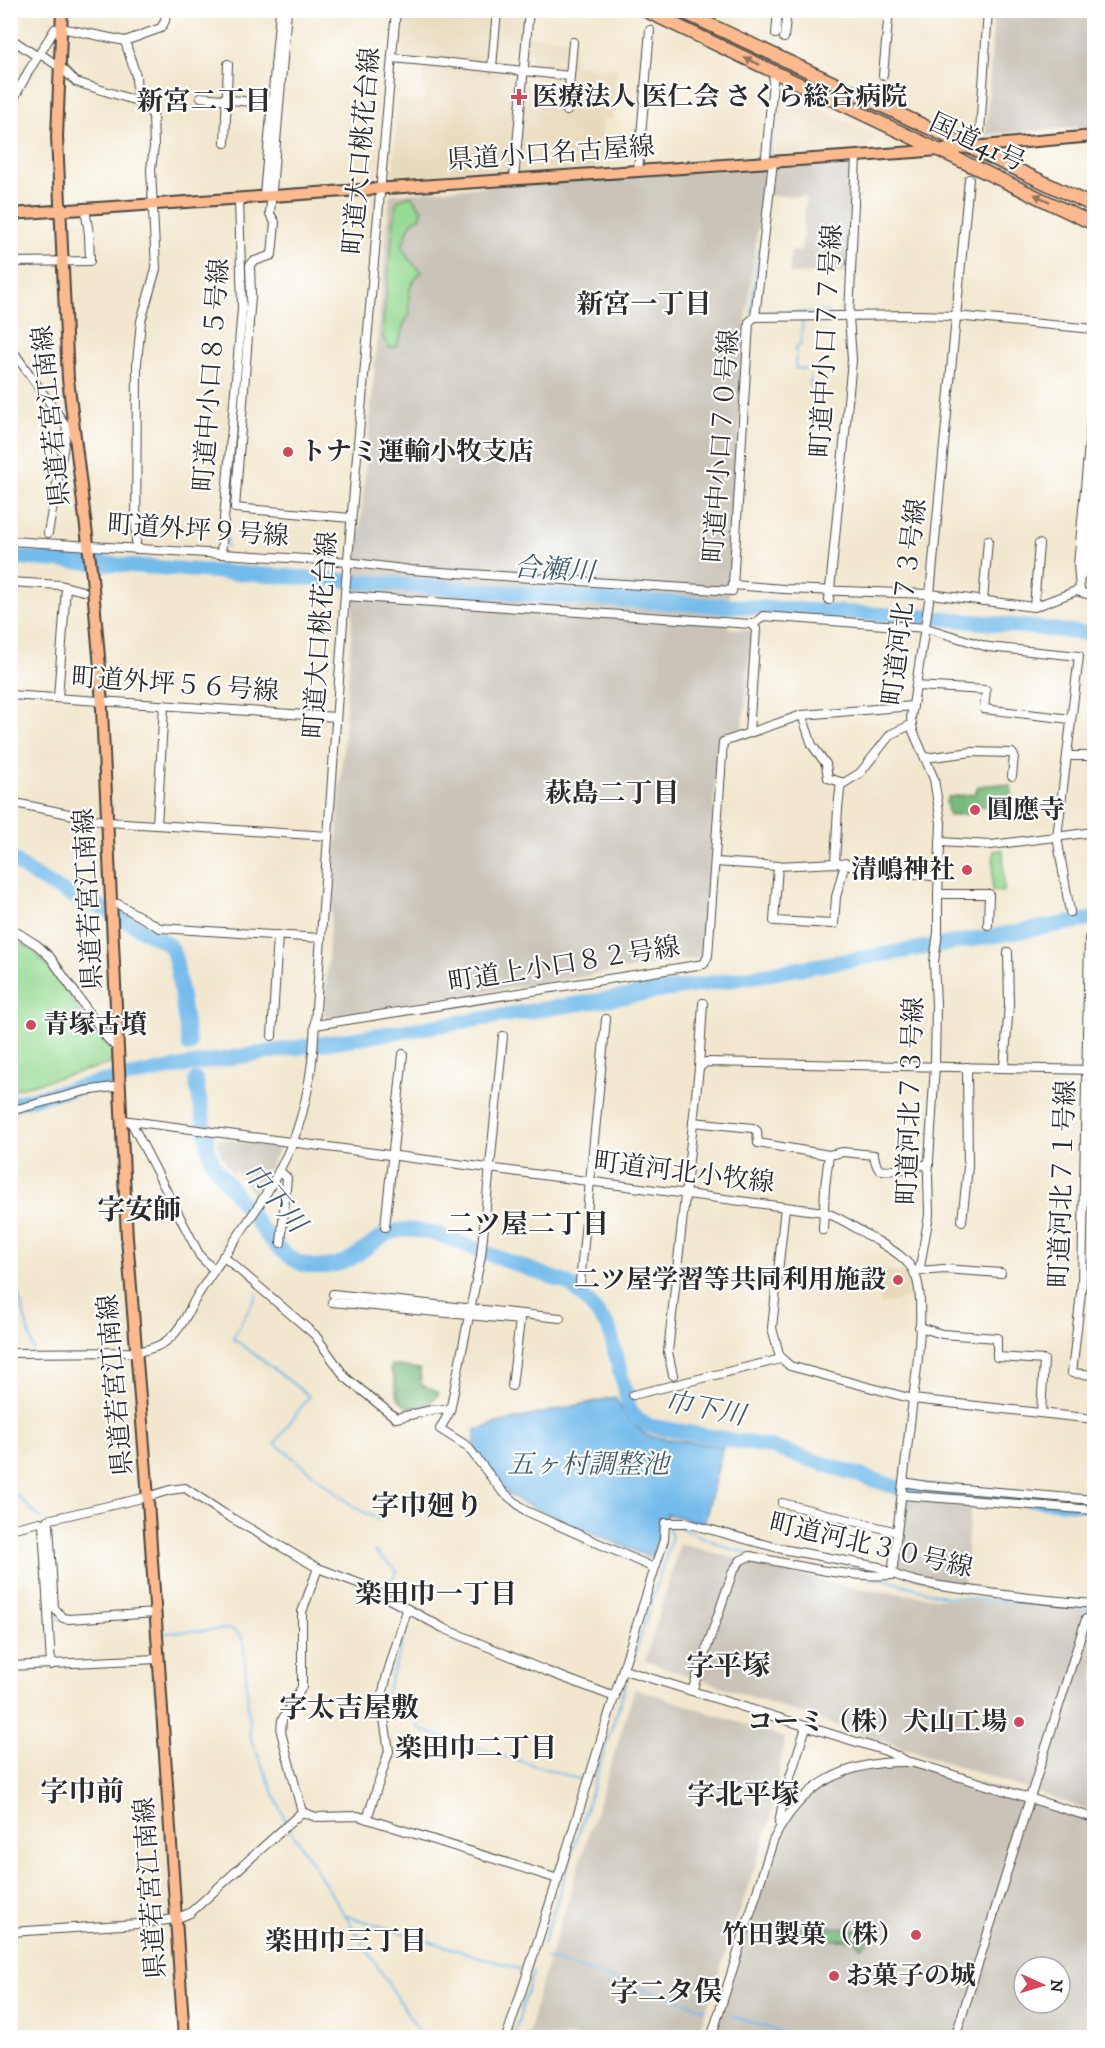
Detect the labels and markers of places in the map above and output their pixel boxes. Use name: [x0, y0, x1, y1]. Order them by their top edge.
place label: 医療法人 医仁会 さくら総合病院: [532, 81, 907, 114]
marker: 医療法人 医仁会 さくら総合病院: [510, 88, 528, 106]
place label: トナミ運輸小牧支店: [300, 436, 534, 469]
marker: トナミ運輸小牧支店: [281, 445, 295, 459]
place label: 圓應寺: [987, 794, 1065, 827]
marker: 圓應寺: [968, 803, 982, 817]
place label: 清嶋神社: [851, 854, 955, 887]
marker: 清嶋神社: [960, 863, 974, 877]
place label: 青塚古墳: [43, 1009, 147, 1042]
marker: 青塚古墳: [24, 1018, 38, 1032]
place label: 二ツ屋学習等共同利用施設: [574, 1264, 886, 1297]
marker: 二ツ屋学習等共同利用施設: [891, 1273, 905, 1287]
place label: コーミ（株）犬山工場: [747, 1706, 1007, 1739]
marker: コーミ（株）犬山工場: [1012, 1715, 1026, 1729]
place label: 竹田製菓（株）: [722, 1919, 904, 1952]
marker: 竹田製菓（株）: [909, 1928, 923, 1942]
place label: お菓子の城: [846, 1960, 976, 1993]
marker: お菓子の城: [827, 1969, 841, 1983]

